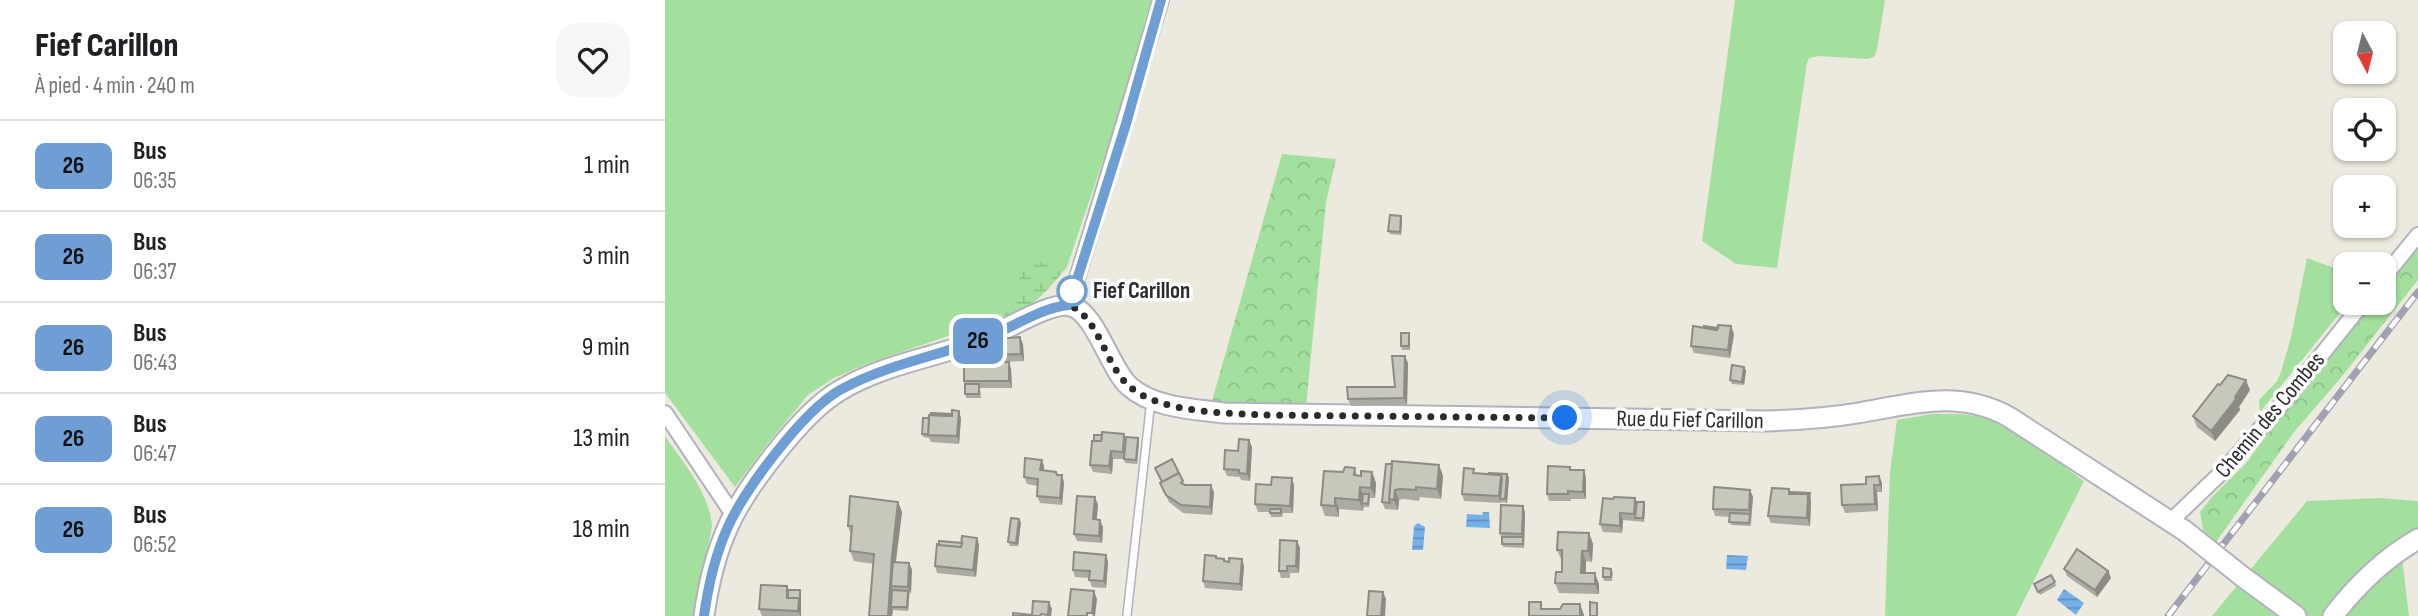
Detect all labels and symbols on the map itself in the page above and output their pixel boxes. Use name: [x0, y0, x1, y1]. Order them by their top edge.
north arrow: [2333, 21, 2396, 84]
marker: Fief Carillon: [1057, 276, 1087, 306]
place label: Fief Carillon: [1093, 277, 1190, 305]
line badge: 26: [947, 318, 1009, 364]
street label: Chemin des Combes: [2209, 346, 2331, 484]
your location: [1547, 400, 1582, 435]
street label: Rue du Fief Carillon: [1616, 405, 1764, 435]

